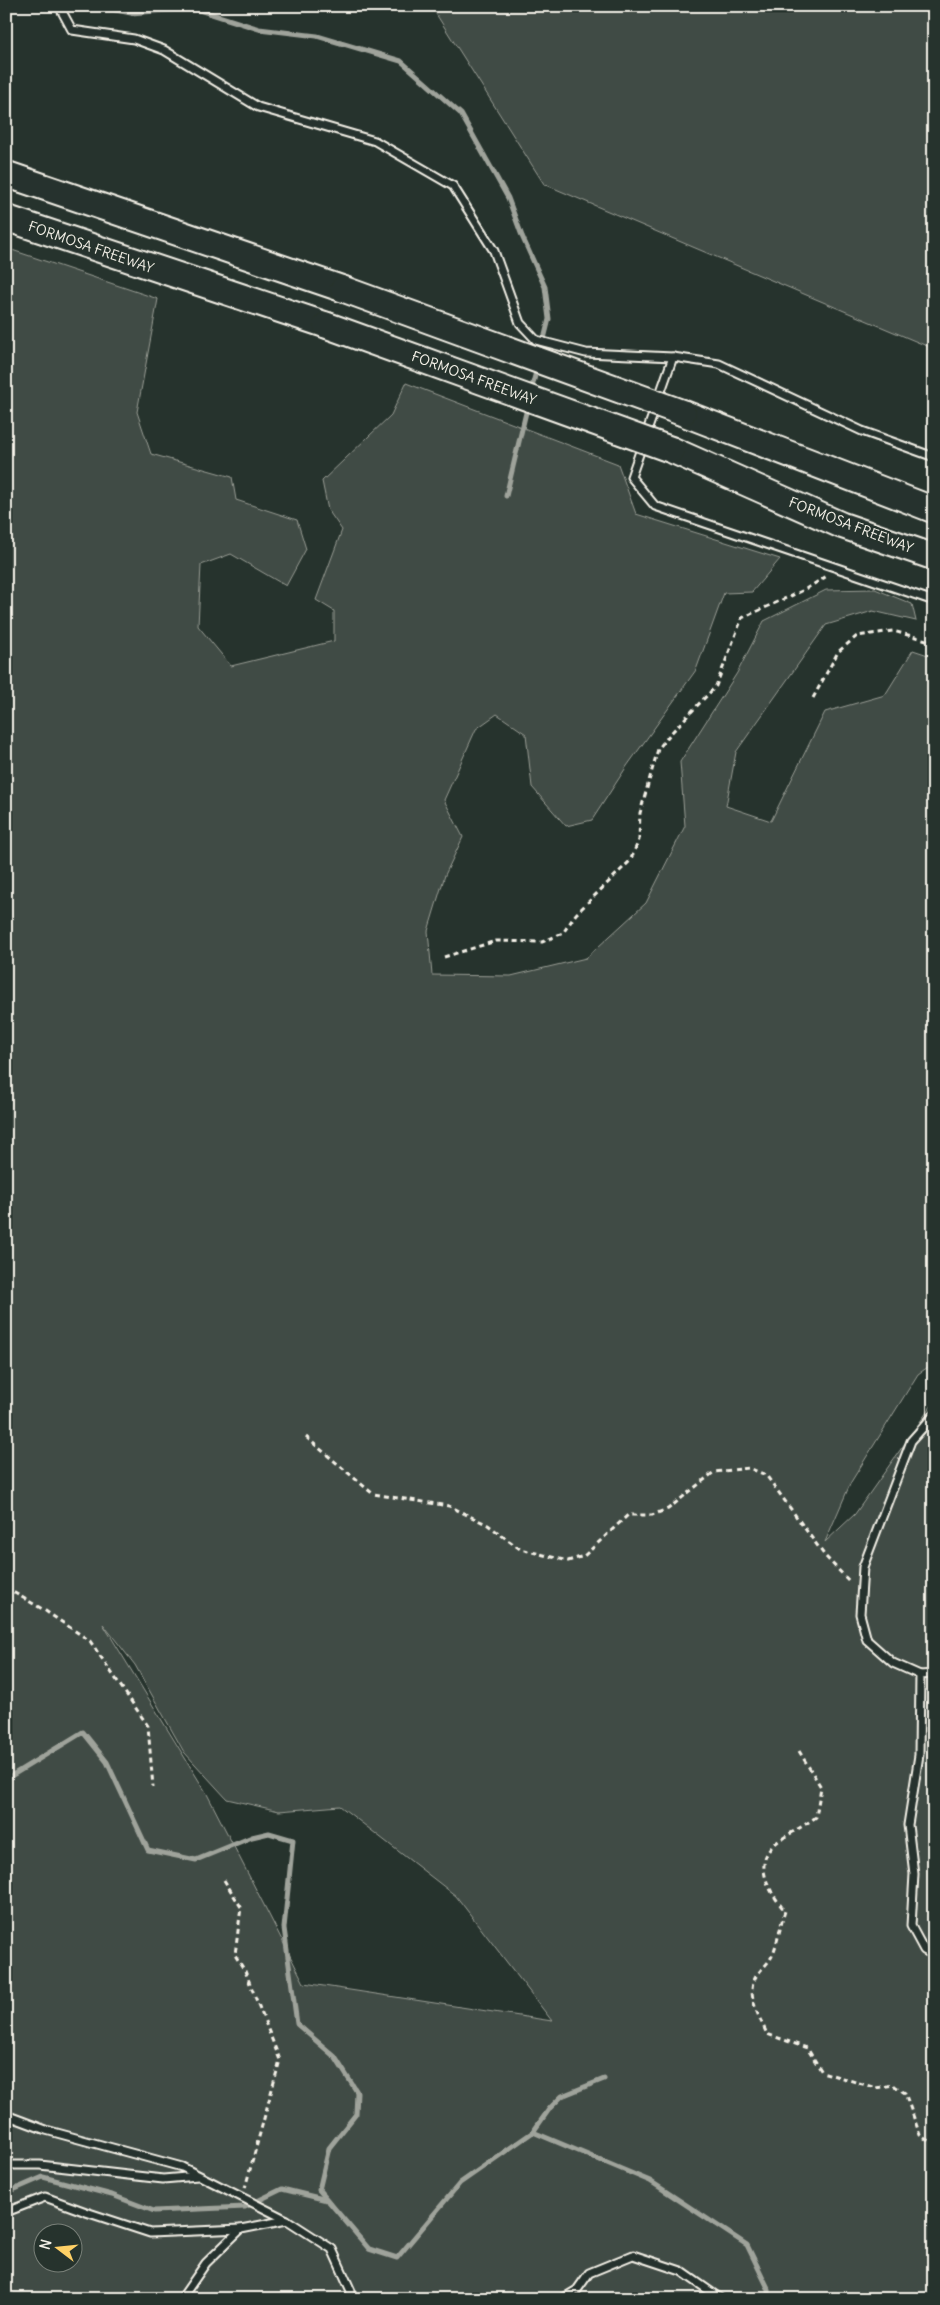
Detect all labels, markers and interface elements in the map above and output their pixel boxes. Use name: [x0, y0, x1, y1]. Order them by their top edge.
street label: FORMOSA FREEWAY: [26, 217, 156, 277]
street label: FORMOSA FREEWAY: [409, 347, 539, 409]
street label: FORMOSA FREEWAY: [786, 493, 916, 557]
north arrow: [32, 2222, 82, 2272]
text: N: [36, 2237, 55, 2252]

